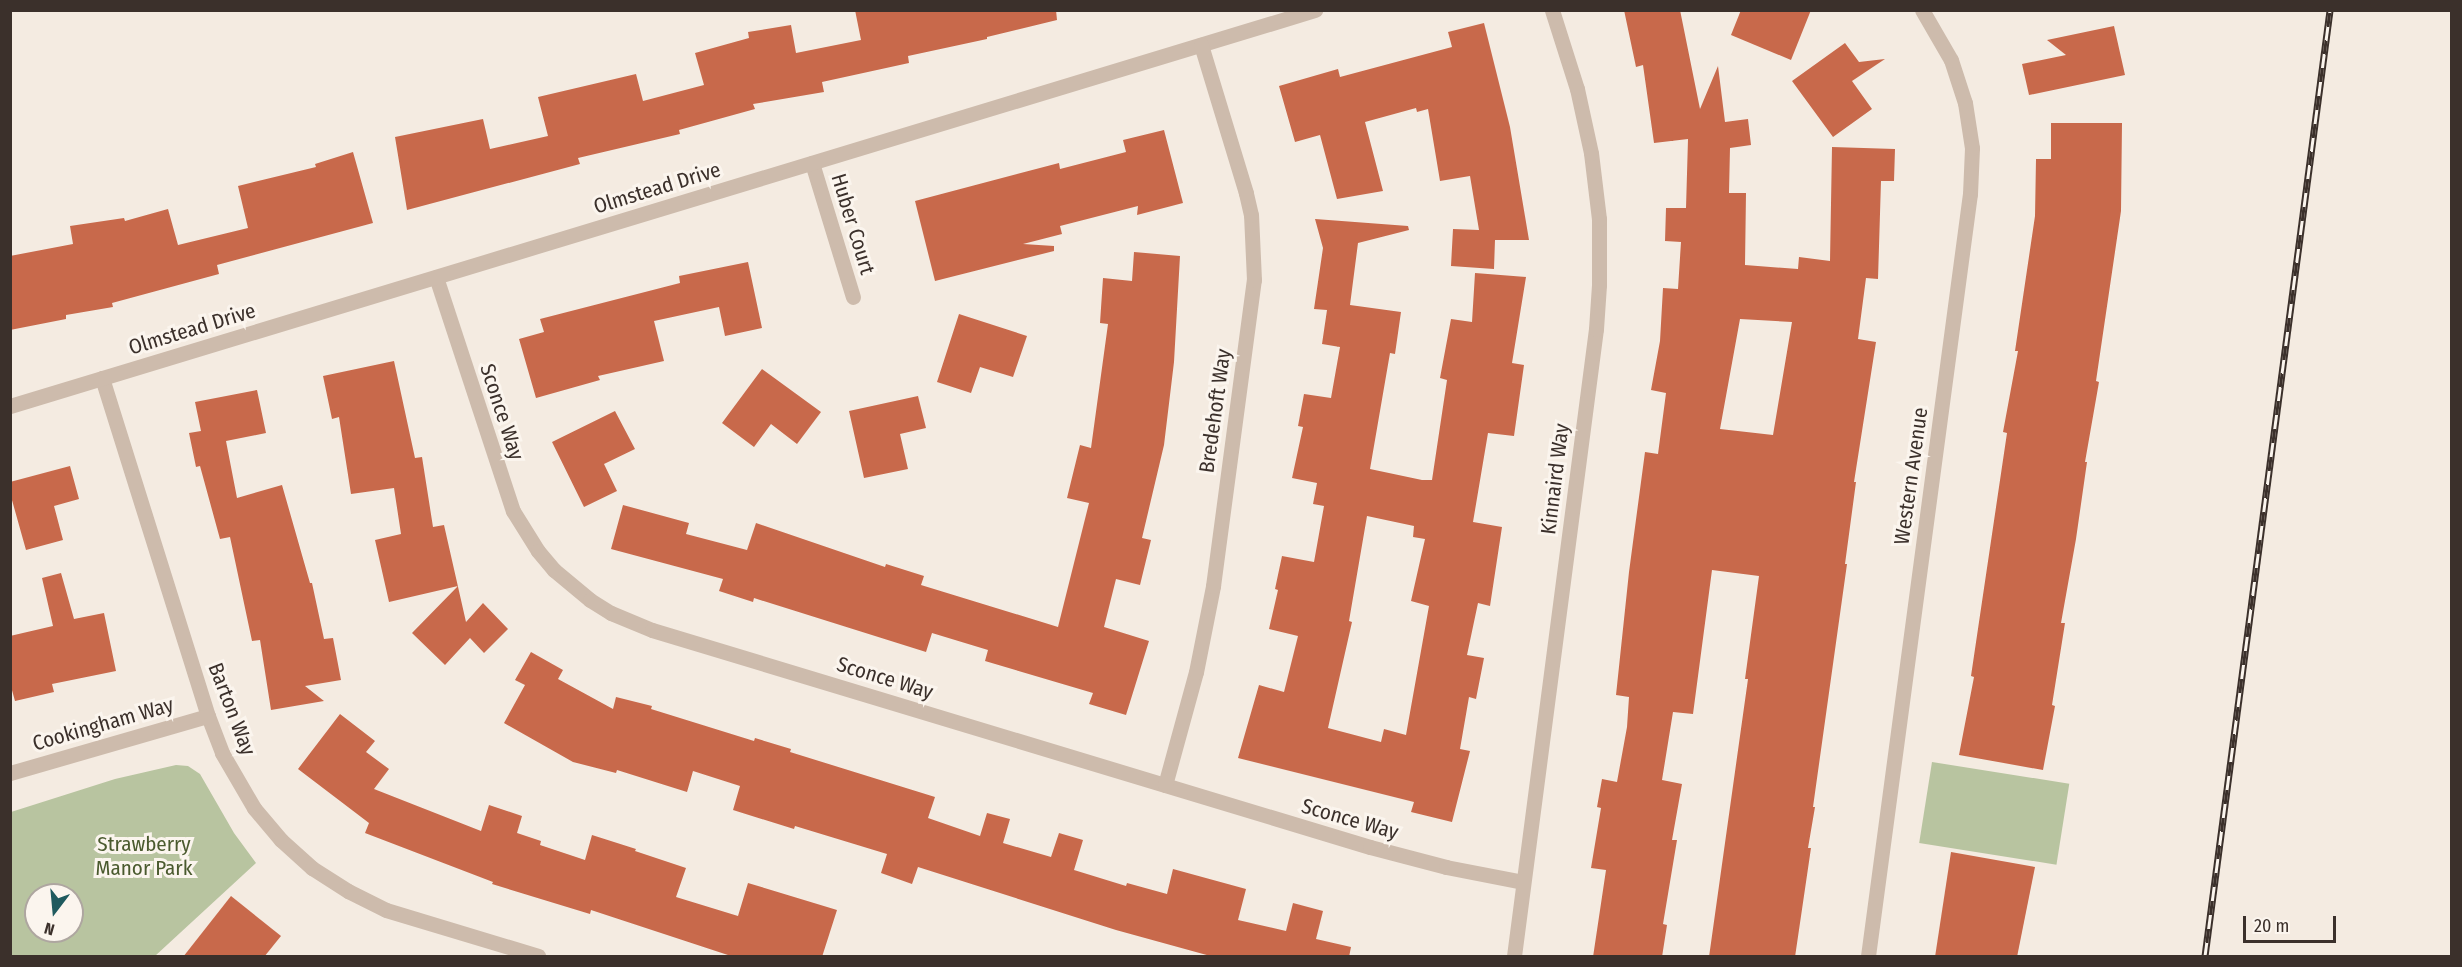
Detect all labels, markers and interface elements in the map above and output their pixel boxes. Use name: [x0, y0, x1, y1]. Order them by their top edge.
street label: Olmstead Drive: [590, 157, 724, 219]
street label: Huber Court: [826, 171, 880, 277]
street label: Olmstead Drive: [125, 298, 259, 360]
street label: Bredehoft Way: [1194, 347, 1236, 475]
street label: Sconce Way: [475, 361, 529, 463]
street label: Western Avenue: [1889, 406, 1933, 546]
street label: Kinnaird Way: [1536, 422, 1574, 536]
street label: Sconce Way: [834, 651, 936, 705]
street label: Barton Way: [203, 659, 261, 759]
street label: Cookingham Way: [30, 692, 176, 756]
street label: Sconce Way: [1299, 793, 1401, 845]
park label: Strawberry Manor Park: [96, 831, 192, 881]
north arrow: [24, 883, 84, 943]
scale bar: [2246, 904, 2339, 942]
text: 20 m: [2254, 915, 2289, 937]
text: N: [42, 918, 57, 939]

